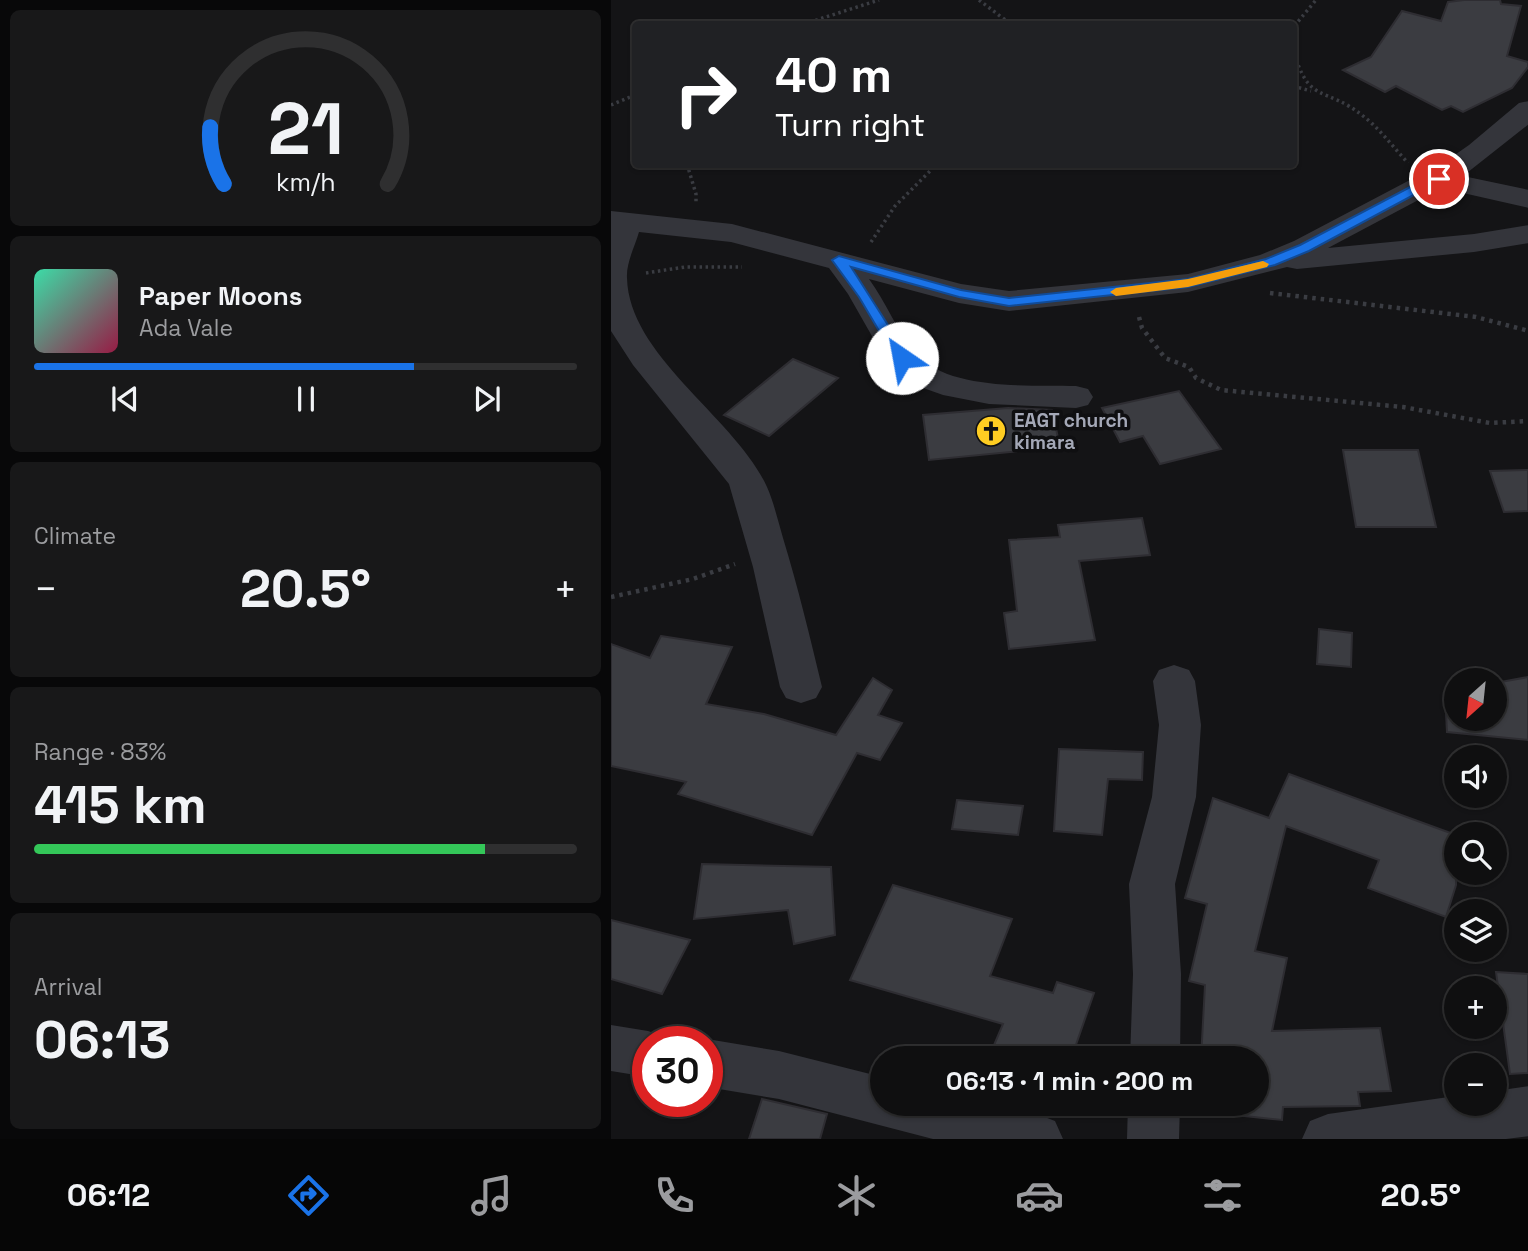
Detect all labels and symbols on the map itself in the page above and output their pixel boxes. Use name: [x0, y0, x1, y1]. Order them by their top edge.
pin: [1409, 149, 1469, 209]
position arrow: [865, 321, 939, 395]
place label: EAGT church kimara: [1014, 408, 1128, 455]
church icon: EAGT church kimara: [974, 414, 1008, 448]
north arrow: [1444, 668, 1507, 732]
speed limit sign: 30: [632, 1026, 723, 1117]

